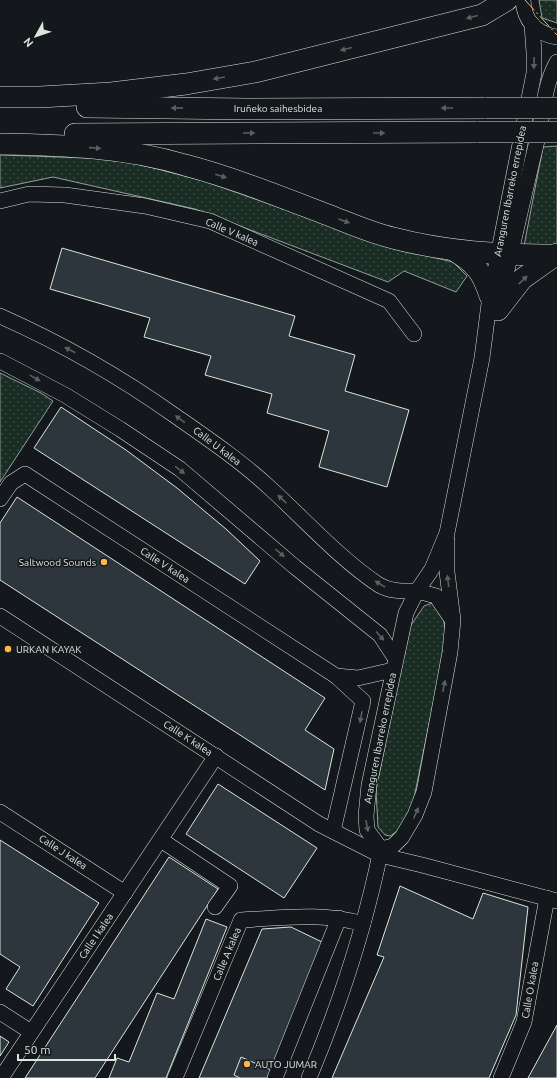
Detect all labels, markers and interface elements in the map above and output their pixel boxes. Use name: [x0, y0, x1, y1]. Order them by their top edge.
one-way arrow: [466, 14, 478, 20]
north arrow: [16, 16, 56, 56]
text: N: [21, 35, 36, 49]
one-way arrow: [340, 47, 352, 53]
one-way arrow: [531, 57, 537, 70]
one-way arrow: [213, 76, 226, 82]
street label: Iruñeko saihesbidea: [234, 103, 322, 114]
one-way arrow: [170, 105, 183, 111]
one-way arrow: [440, 105, 453, 111]
street label: Aranguren Ibarreko errepidea: [492, 125, 528, 257]
one-way arrow: [243, 130, 256, 136]
one-way arrow: [373, 130, 386, 136]
one-way arrow: [89, 145, 101, 152]
one-way arrow: [216, 173, 228, 179]
street label: Calle V kalea: [204, 216, 260, 248]
one-way arrow: [338, 218, 350, 224]
one-way arrow: [518, 275, 528, 284]
one-way arrow: [64, 347, 75, 354]
one-way arrow: [29, 375, 41, 382]
one-way arrow: [175, 415, 185, 423]
street label: Calle U kalea: [191, 424, 243, 468]
one-way arrow: [175, 466, 186, 474]
one-way arrow: [277, 494, 287, 504]
street label: Calle V kalea: [138, 545, 192, 585]
one-way arrow: [274, 549, 285, 558]
place label: Saltwood Sounds: [19, 557, 96, 568]
marker: Saltwood Sounds: [99, 557, 109, 567]
one-way arrow: [445, 575, 451, 587]
one-way arrow: [374, 581, 386, 588]
one-way arrow: [375, 631, 384, 641]
marker: URKAN KAYAK: [3, 644, 13, 654]
place label: URKAN KAYAK: [16, 644, 81, 655]
street label: Aranguren Ibarreko errepidea: [362, 672, 398, 804]
one-way arrow: [441, 680, 447, 693]
one-way arrow: [357, 711, 363, 723]
street label: Calle K kalea: [161, 718, 215, 758]
one-way arrow: [412, 807, 419, 819]
one-way arrow: [364, 820, 370, 833]
street label: Calle J kalea: [37, 832, 89, 872]
street label: Calle I kalea: [77, 911, 115, 961]
street label: Calle A kalea: [211, 926, 243, 982]
street label: Calle O kalea: [520, 961, 540, 1019]
scale bar: [18, 1036, 115, 1062]
text: 50 m: [24, 1043, 51, 1056]
marker: AUTO JUMAR: [242, 1059, 252, 1069]
place label: AUTO JUMAR: [255, 1059, 317, 1070]

